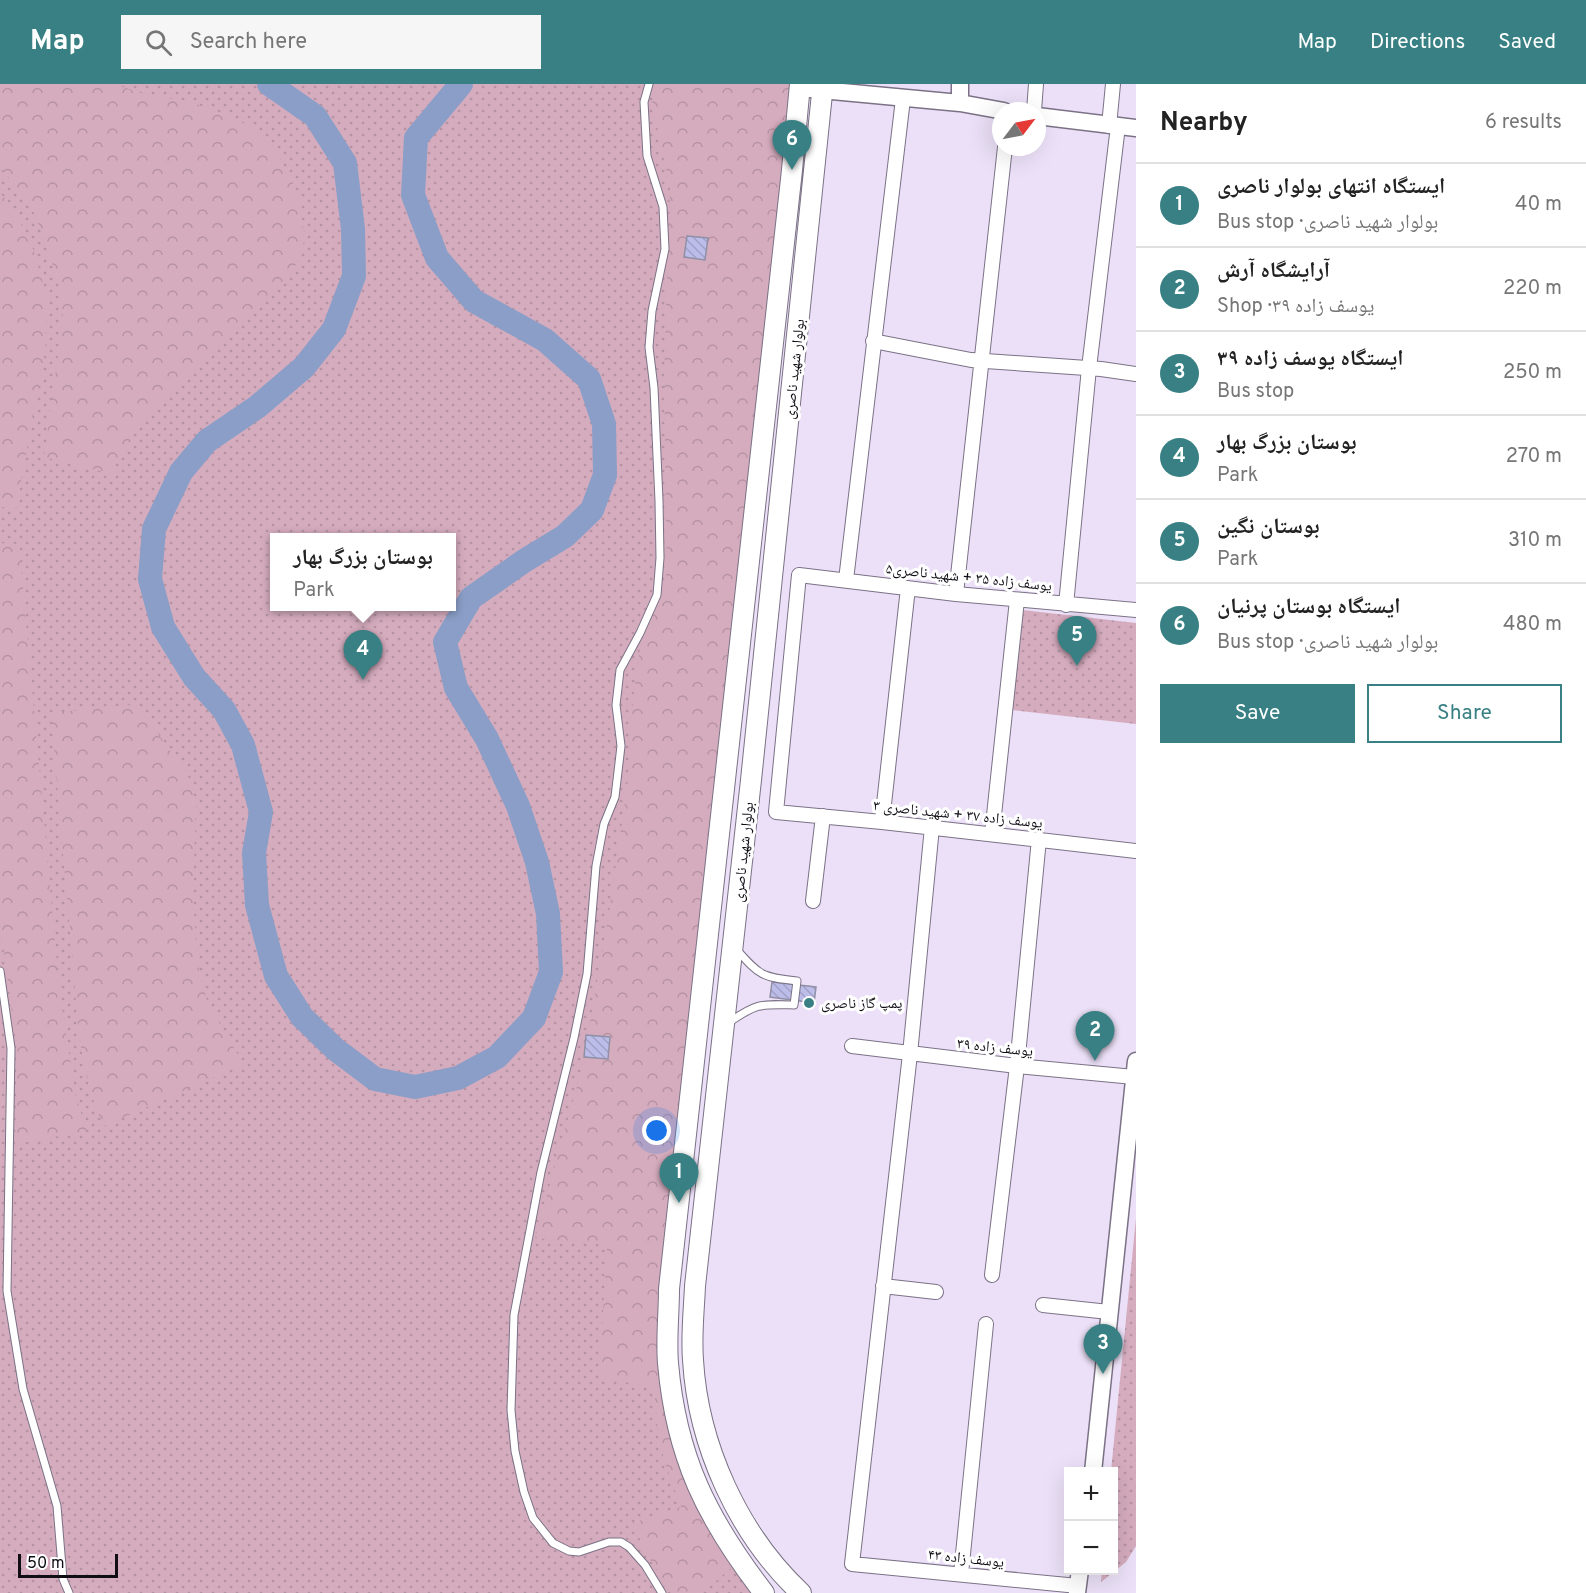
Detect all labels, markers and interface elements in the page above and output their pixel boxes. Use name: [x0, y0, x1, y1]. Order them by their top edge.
search box: [121, 15, 541, 69]
text: Map: [30, 24, 85, 60]
icon: search: [142, 26, 175, 59]
text: Search here: [190, 29, 307, 56]
text: Map: [1297, 29, 1337, 56]
text: Directions: [1370, 29, 1465, 56]
text: Saved: [1498, 29, 1556, 56]
north arrow: [992, 102, 1046, 156]
text: Nearby: [1160, 107, 1248, 140]
text: 6 results: [1485, 110, 1562, 136]
pin: 6: [772, 120, 812, 170]
text: ایستگاه انتهای بولوار ناصری: [1217, 174, 1445, 201]
text: 1: [1176, 192, 1184, 218]
text: 40 m: [1515, 192, 1562, 218]
text: Bus stop · بولوار شهید ناصری: [1217, 210, 1438, 236]
text: آرایشگاه آرش: [1217, 258, 1330, 285]
text: 2: [1173, 276, 1186, 302]
text: 220 m: [1503, 276, 1562, 302]
text: Shop · یوسف زاده ۳۹: [1217, 294, 1374, 320]
street label: بولوار شهید ناصری: [781, 318, 810, 420]
text: ایستگاه یوسف زاده ۳۹: [1217, 346, 1403, 373]
text: 3: [1174, 360, 1186, 386]
text: 250 m: [1503, 360, 1562, 386]
text: Bus stop: [1217, 379, 1294, 405]
text: بوستان بزرگ بهار: [1217, 430, 1356, 457]
text: 4: [1173, 444, 1186, 470]
text: 270 m: [1506, 444, 1562, 470]
text: Park: [1217, 463, 1258, 489]
text: بوستان نگین: [1217, 514, 1320, 541]
text: 5: [1173, 528, 1186, 554]
text: 310 m: [1508, 528, 1562, 554]
popup: [270, 533, 456, 611]
text: بوستان بزرگ بهار: [293, 545, 433, 572]
text: Park: [1217, 547, 1258, 573]
street label: یوسف زاده ۳۵ + شهید ناصری۵: [885, 560, 1053, 597]
text: Park: [293, 578, 335, 604]
text: ایستگاه بوستان پرنیان: [1217, 594, 1401, 621]
text: 6: [1173, 612, 1186, 638]
text: 480 m: [1503, 612, 1562, 638]
pin: 5: [1058, 616, 1096, 666]
pin: 4: [344, 630, 382, 680]
text: Bus stop · بولوار شهید ناصری: [1217, 630, 1438, 656]
button: Save: [1160, 684, 1355, 743]
button: Share: [1367, 684, 1562, 743]
street label: یوسف زاده ۳۷ + شهید ناصری ۳: [872, 797, 1044, 834]
street label: بولوار شهید ناصری: [730, 801, 759, 903]
place label: پمپ گاز ناصری: [821, 995, 903, 1014]
marker: پمپ گاز ناصری: [802, 996, 816, 1010]
pin: 2: [1076, 1012, 1114, 1061]
street label: یوسف زاده ۳۹: [956, 1035, 1034, 1062]
your location: [642, 1116, 671, 1145]
pin: 1: [660, 1154, 698, 1203]
pin: 3: [1084, 1324, 1122, 1374]
map controls: [1064, 1467, 1118, 1575]
button: +: [1064, 1467, 1118, 1521]
button: −: [1064, 1521, 1118, 1575]
street label: یوسف زاده ۴۳: [927, 1546, 1005, 1573]
scale bar: [18, 1551, 118, 1578]
text: 50 m: [27, 1554, 65, 1574]

